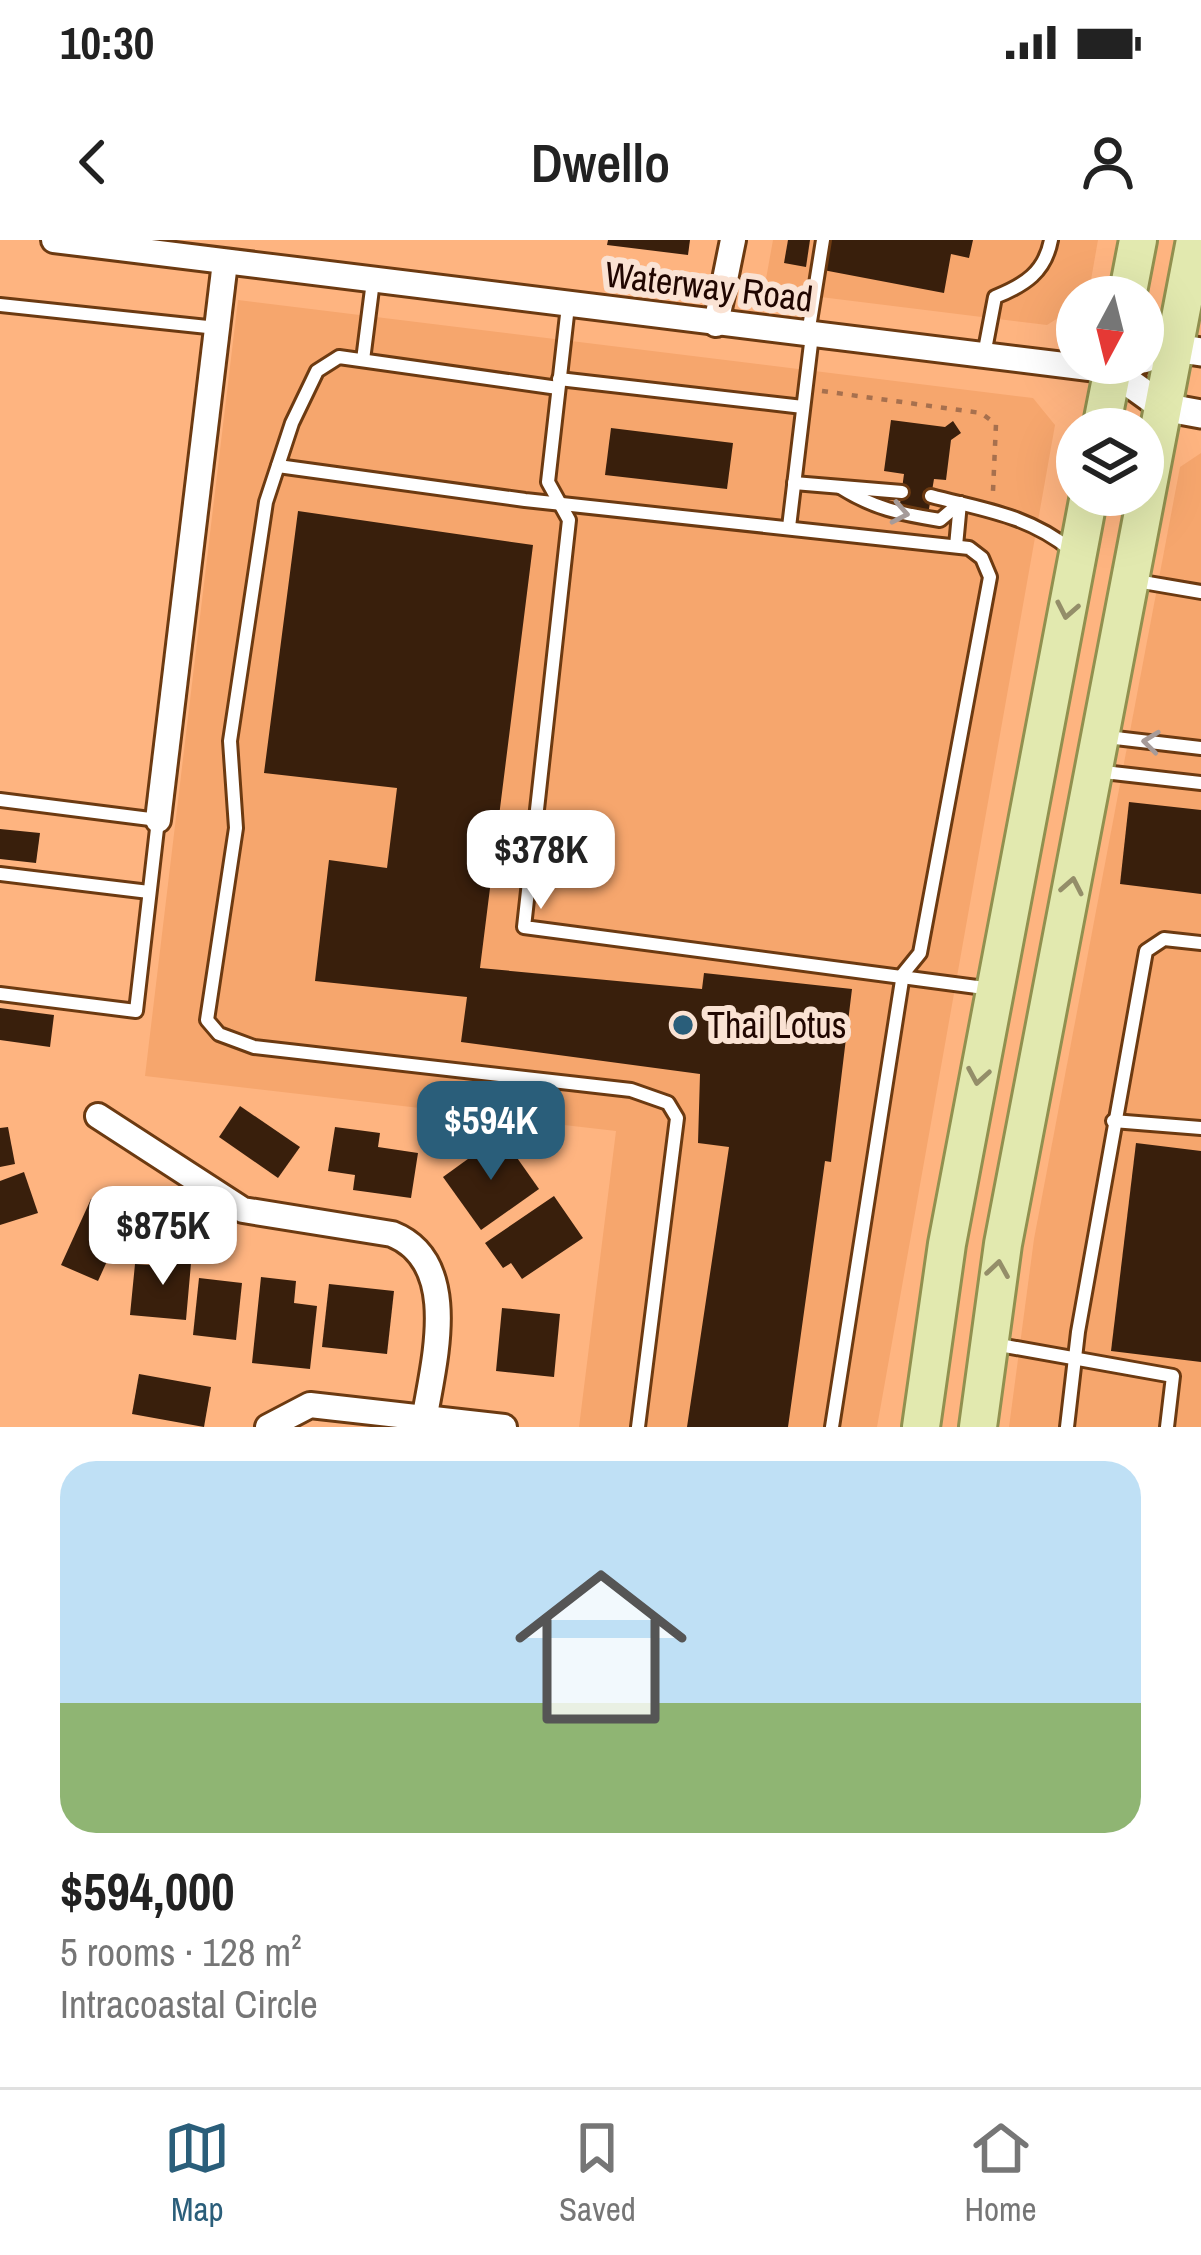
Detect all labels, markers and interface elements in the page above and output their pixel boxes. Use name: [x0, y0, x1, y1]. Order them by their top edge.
text: 10:30: [60, 12, 154, 73]
text: Dwello: [531, 126, 670, 199]
icon: back: [60, 129, 126, 195]
icon: person: [1075, 129, 1141, 195]
street label: Waterway Road: [602, 249, 816, 323]
north arrow: [1056, 276, 1164, 384]
map controls: [1056, 276, 1164, 516]
button: layers: [1056, 408, 1164, 516]
one-way arrow: [890, 499, 910, 525]
one-way arrow: [1055, 600, 1081, 620]
one-way arrow: [1141, 730, 1161, 756]
pin: $378K: [457, 810, 625, 912]
text: $378K: [494, 823, 588, 875]
one-way arrow: [1058, 877, 1084, 897]
place label: Thai Lotus: [707, 1001, 847, 1049]
marker: Thai Lotus: [670, 1012, 696, 1038]
one-way arrow: [966, 1065, 992, 1085]
pin: $594K: [407, 1081, 575, 1183]
text: $594K: [444, 1094, 538, 1146]
pin: $875K: [79, 1186, 247, 1288]
text: $875K: [116, 1199, 210, 1251]
one-way arrow: [985, 1260, 1010, 1280]
icon: home: [493, 1539, 709, 1755]
text: $594,000: [60, 1857, 234, 1926]
text: 5 rooms · 128 m²: [60, 1926, 302, 1978]
text: Intracoastal Circle: [60, 1978, 318, 2030]
tab: Map: [164, 2115, 230, 2231]
tab: Saved: [559, 2115, 636, 2231]
tab: Home: [964, 2115, 1037, 2231]

